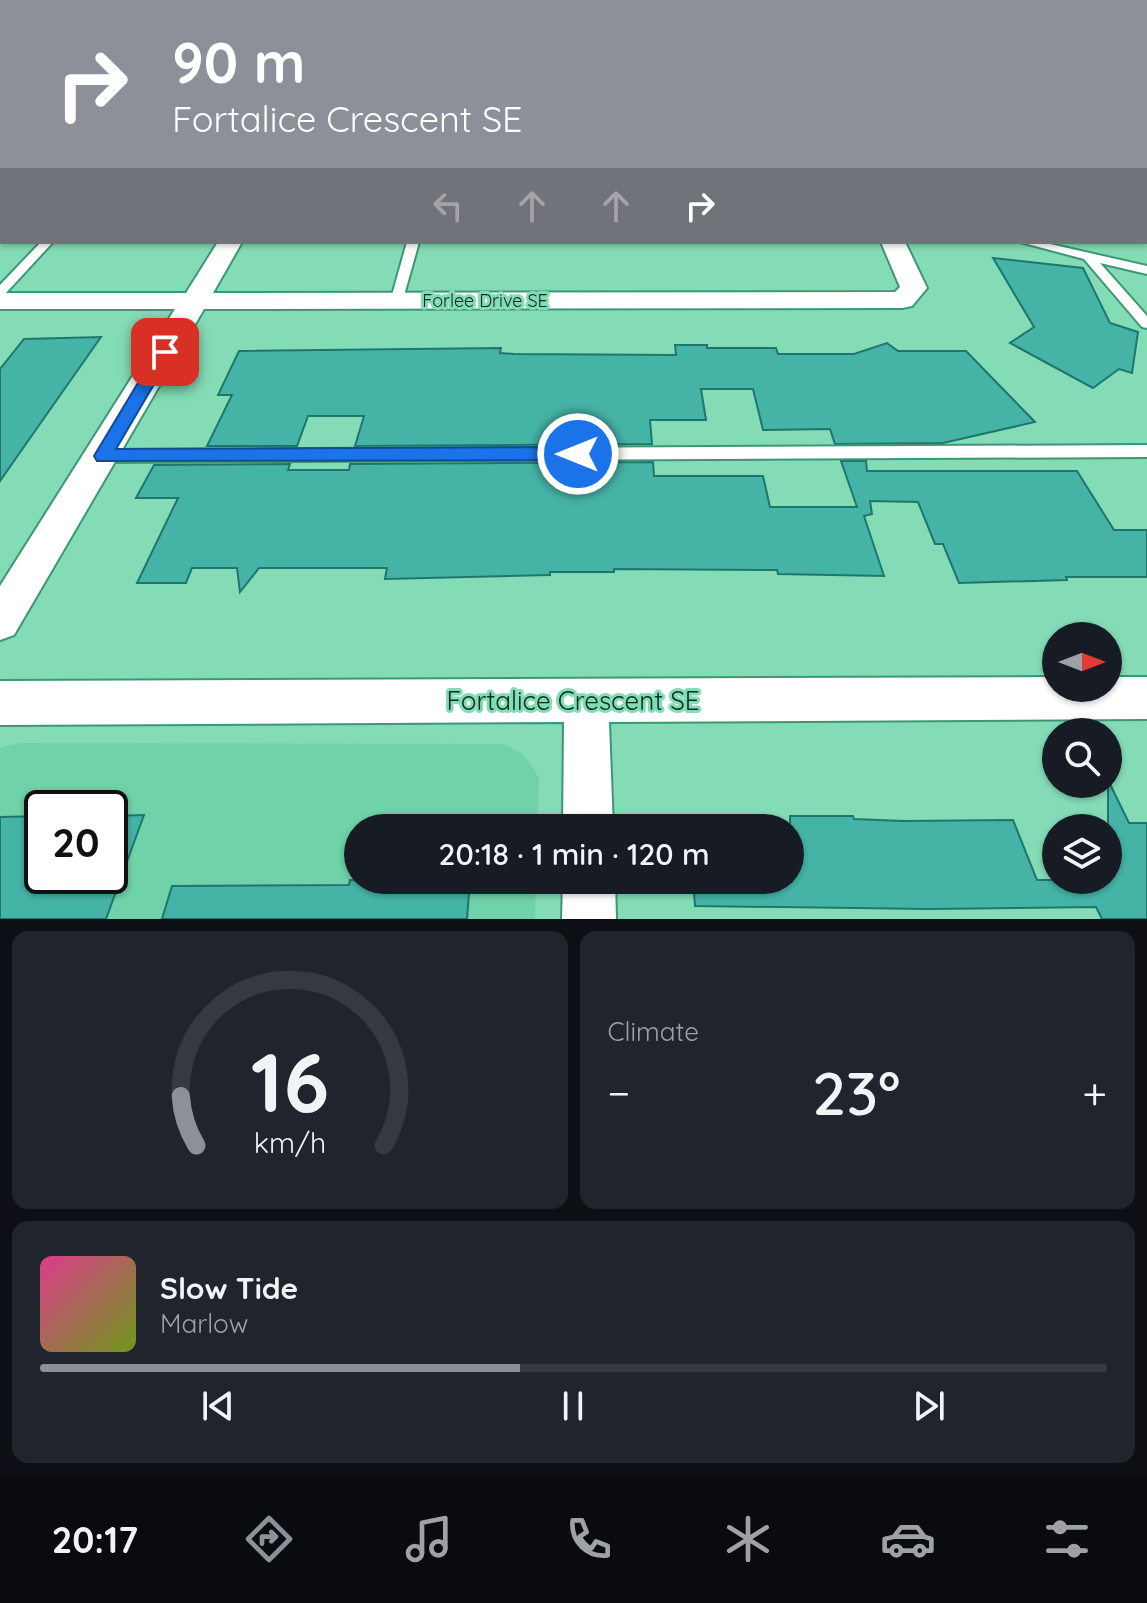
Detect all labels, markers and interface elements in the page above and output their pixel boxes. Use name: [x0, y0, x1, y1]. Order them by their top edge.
text: 90 m: [172, 27, 306, 97]
icon: right: [40, 32, 144, 136]
text: Fortalice Crescent SE: [172, 96, 523, 141]
icon: left: [426, 184, 470, 228]
icon: ahead: [510, 184, 554, 228]
icon: ahead: [594, 184, 638, 228]
icon: right: [678, 184, 722, 228]
street label: Forlee Drive SE: [422, 289, 548, 312]
pin: [131, 318, 199, 386]
icon: arrive: [143, 330, 187, 374]
position arrow: [536, 412, 620, 496]
north arrow: [1042, 622, 1122, 702]
map controls: [1042, 622, 1122, 894]
street label: Fortalice Crescent SE: [446, 684, 700, 717]
button: search: [1042, 718, 1122, 798]
speed limit sign: 20: [24, 790, 128, 894]
button: layers: [1042, 814, 1122, 894]
text: 20:18 · 1 min · 120 m: [439, 835, 710, 873]
text: Climate: [608, 1015, 699, 1048]
text: 16: [251, 1029, 329, 1133]
text: 23°: [812, 1055, 900, 1130]
text: −: [608, 1065, 630, 1120]
text: +: [1082, 1065, 1107, 1120]
text: km/h: [253, 1124, 326, 1160]
text: Slow Tide: [160, 1269, 298, 1307]
text: Marlow: [160, 1307, 248, 1340]
icon: previous: [196, 1384, 240, 1428]
icon: pause: [551, 1384, 595, 1428]
icon: next: [907, 1384, 951, 1428]
icon: directions: [241, 1511, 297, 1567]
icon: music: [401, 1511, 457, 1567]
icon: phone: [561, 1511, 617, 1567]
icon: climate: [720, 1511, 776, 1567]
icon: car: [880, 1511, 936, 1567]
icon: filters: [1039, 1511, 1095, 1567]
text: 20:17: [52, 1517, 138, 1562]

